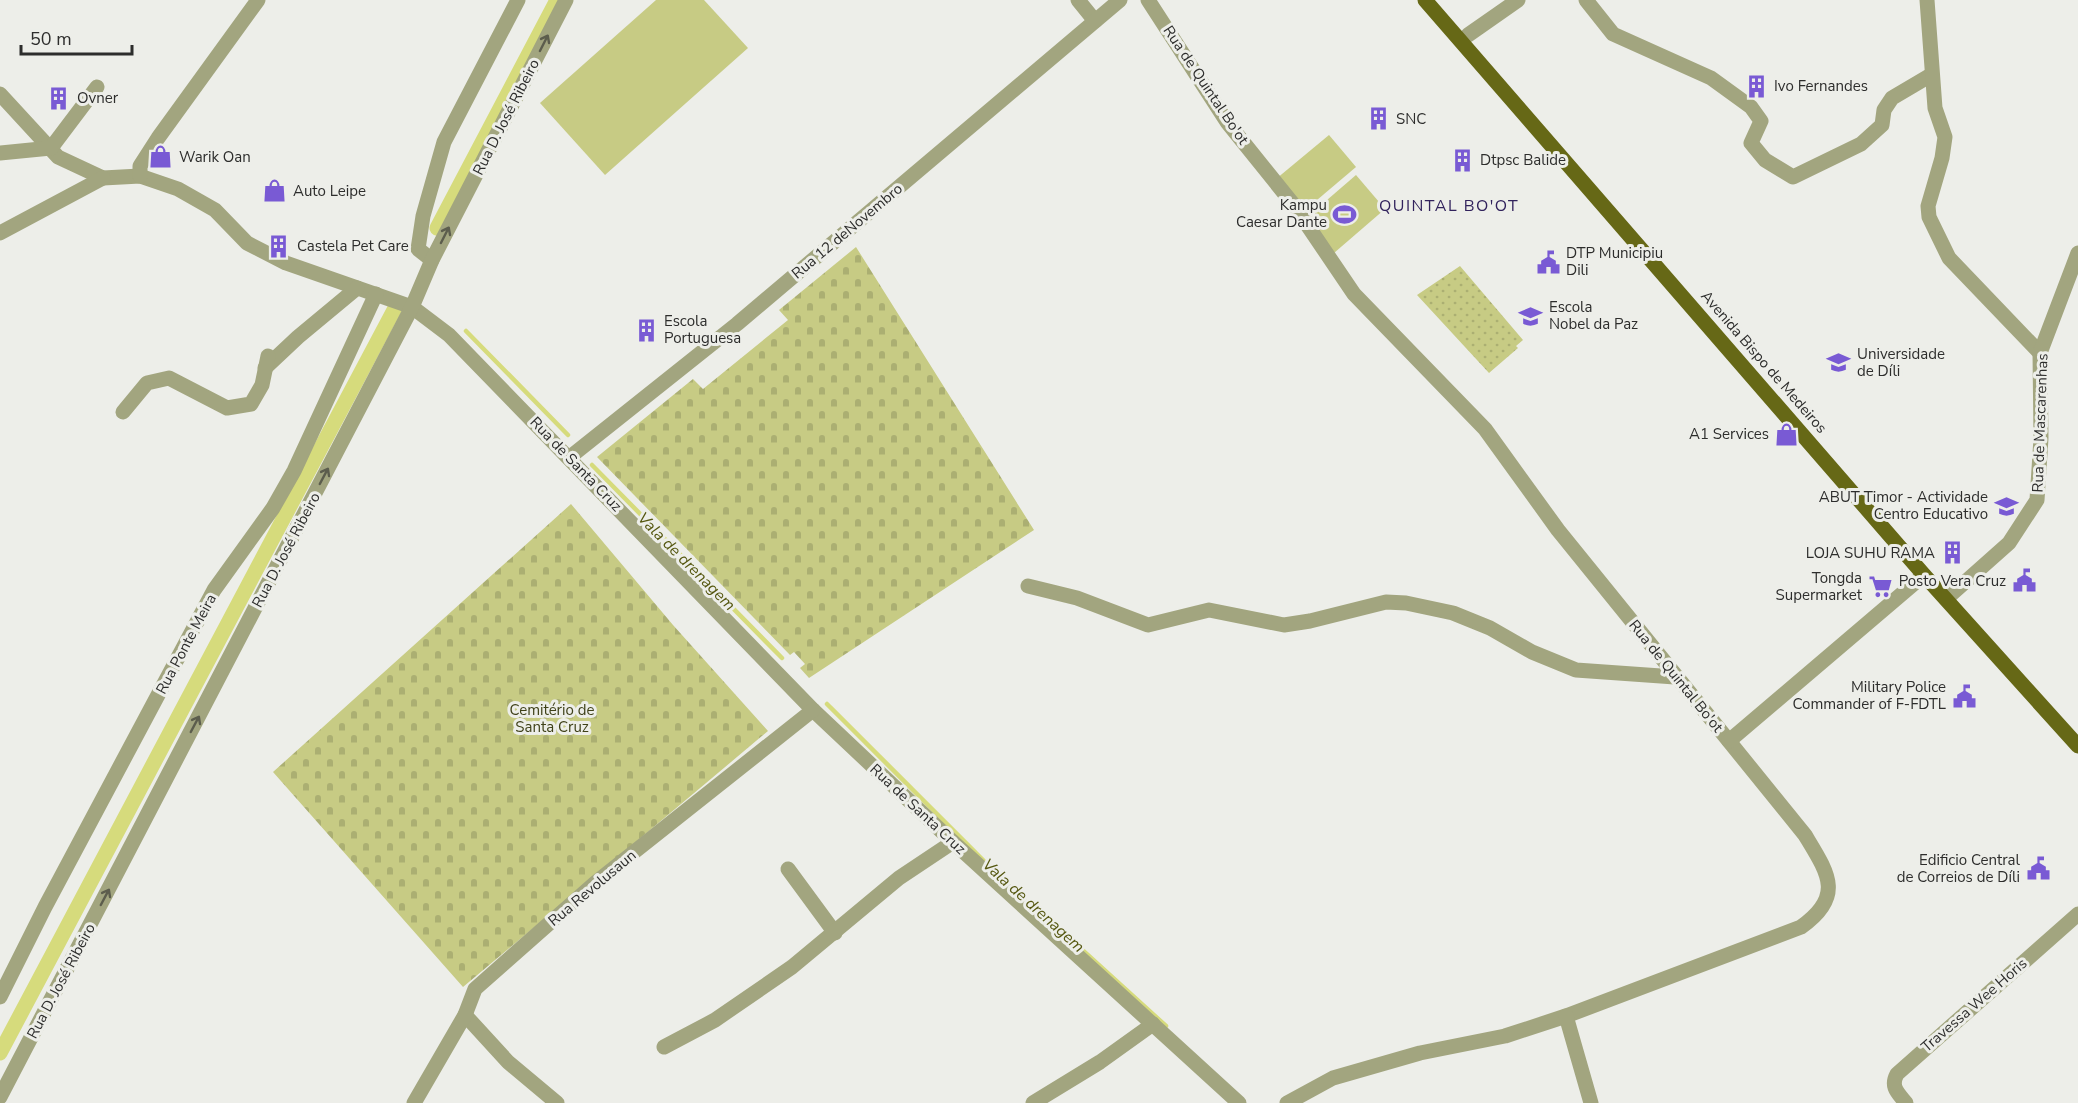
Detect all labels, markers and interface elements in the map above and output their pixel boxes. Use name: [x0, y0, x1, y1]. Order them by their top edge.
scale bar: [21, 18, 132, 56]
street label: Rua de Quintal Bo'ot: [1159, 22, 1254, 149]
text: 50 m: [30, 27, 72, 51]
one-way arrow: [538, 35, 550, 52]
street label: Rua D. José Ribeiro: [468, 56, 544, 178]
building icon: Ivo Fernandes: [1743, 73, 1769, 99]
place label: Ivo Fernandes: [1774, 76, 1868, 96]
building icon: Ovner: [46, 85, 72, 111]
place label: Ovner: [77, 88, 119, 108]
building icon: SNC: [1365, 106, 1391, 132]
place label: SNC: [1396, 109, 1426, 129]
shop icon: Warik Oan: [148, 144, 174, 170]
place label: Warik Oan: [179, 147, 251, 167]
building icon: Dtpsc Balide: [1449, 147, 1475, 173]
place label: Dtpsc Balide: [1480, 150, 1566, 170]
shop icon: Auto Leipe: [262, 178, 288, 204]
street label: Rua 12 deNovembro: [787, 179, 907, 283]
place label: Auto Leipe: [293, 181, 366, 201]
place label: Kampu Caesar Dante: [1236, 195, 1327, 232]
district label: QUINTAL BO'OT: [1379, 195, 1519, 217]
sports icon: Kampu Caesar Dante: [1332, 201, 1358, 227]
one-way arrow: [439, 227, 451, 244]
building icon: Castela Pet Care: [266, 233, 292, 259]
place label: Castela Pet Care: [297, 236, 409, 256]
place label: DTP Municipiu Dili: [1566, 243, 1663, 280]
public building icon: DTP Municipiu Dili: [1535, 249, 1561, 275]
street label: Avenida Bispo de Medeiros: [1696, 286, 1832, 438]
place label: Escola Nobel da Paz: [1549, 297, 1638, 334]
school or university icon: Escola Nobel da Paz: [1518, 303, 1544, 329]
place label: Escola Portuguesa: [664, 311, 741, 348]
building icon: Escola Portuguesa: [633, 317, 659, 343]
place label: Universidade de Díli: [1857, 344, 1945, 381]
school or university icon: Universidade de Díli: [1826, 350, 1852, 376]
street label: Rua de Mascarenhas: [2028, 353, 2052, 493]
street label: Rua de Santa Cruz: [526, 412, 626, 516]
shop icon: A1 Services: [1774, 421, 1800, 447]
place label: A1 Services: [1689, 424, 1769, 444]
one-way arrow: [319, 468, 330, 486]
place label: ABUT Timor - Actividade Centro Educativo: [1819, 487, 1988, 524]
street label: Rua D. José Ribeiro: [247, 489, 325, 611]
school or university icon: ABUT Timor - Actividade Centro Educativo: [1993, 493, 2019, 519]
water label: Vala de drenagem: [632, 508, 740, 616]
building icon: LOJA SUHU RAMA: [1940, 540, 1966, 566]
place label: LOJA SUHU RAMA: [1806, 543, 1935, 563]
place label: Tongda Supermarket: [1776, 568, 1863, 605]
public building icon: Posto Vera Cruz: [2011, 568, 2037, 594]
place label: Posto Vera Cruz: [1899, 571, 2006, 591]
supermarket icon: Tongda Supermarket: [1867, 574, 1893, 600]
street label: Rua Ponte Meira: [151, 590, 221, 698]
street label: Rua de Quintal Bo'ot: [1624, 615, 1728, 737]
place label: Military Police Commander of F-FDTL: [1793, 677, 1946, 714]
public building icon: Military Police Commander of F-FDTL: [1951, 683, 1977, 709]
park label: Cemitério de Santa Cruz: [510, 700, 594, 737]
one-way arrow: [190, 715, 201, 733]
street label: Rua de Santa Cruz: [866, 759, 970, 859]
street label: Rua Revolusaun: [544, 845, 640, 931]
place label: Edificio Central de Correios de Díli: [1897, 850, 2021, 887]
water label: Vala de drenagem: [977, 854, 1089, 958]
public building icon: Edificio Central de Correios de Díli: [2025, 856, 2051, 882]
one-way arrow: [100, 888, 111, 906]
street label: Rua D. José Ribeiro: [22, 920, 100, 1042]
street label: Travessa Wee Horis: [1917, 953, 2031, 1057]

